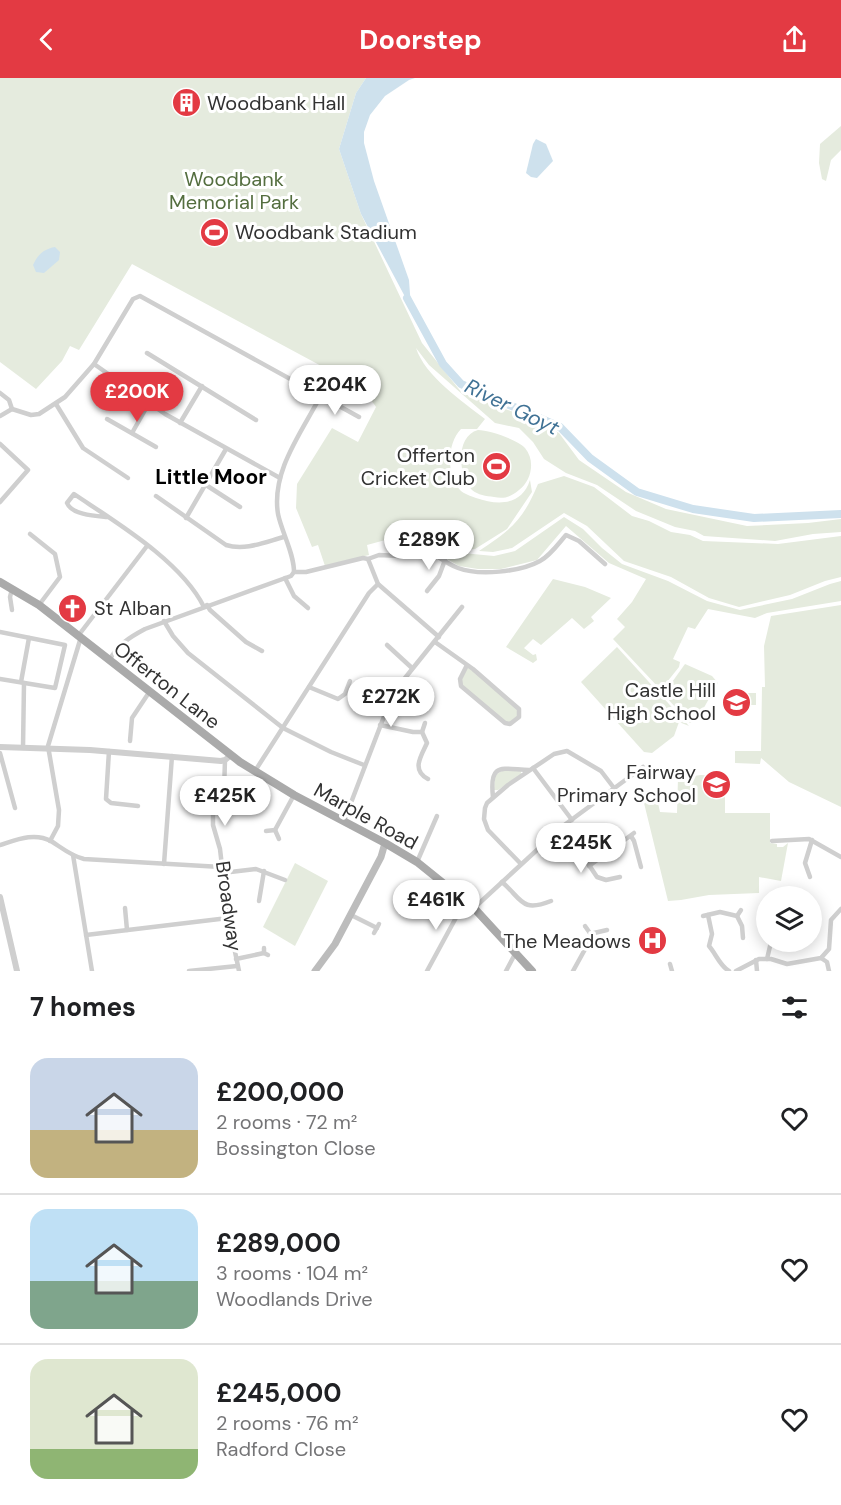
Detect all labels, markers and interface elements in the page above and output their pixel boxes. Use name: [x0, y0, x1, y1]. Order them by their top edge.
text: Doorstep: [359, 22, 482, 57]
icon: back: [30, 23, 63, 56]
icon: share: [778, 23, 811, 56]
building icon: Woodbank Hall: [170, 87, 202, 119]
place label: Woodbank Hall: [207, 90, 345, 116]
park label: Woodbank Memorial Park: [169, 166, 299, 215]
sports icon: Woodbank Stadium: [198, 216, 230, 248]
place label: Woodbank Stadium: [235, 219, 417, 245]
pin: £204K: [293, 365, 377, 416]
text: £204K: [303, 371, 367, 397]
pin: £200K: [95, 372, 179, 423]
water label: River Goyt: [460, 372, 565, 442]
text: £200K: [104, 378, 170, 404]
place label: Offerton Cricket Club: [361, 442, 475, 491]
sports icon: Offerton Cricket Club: [480, 450, 512, 482]
district label: Little Moor: [155, 463, 267, 491]
pin: £289K: [387, 520, 471, 571]
text: £289K: [398, 526, 460, 552]
church icon: St Alban: [57, 592, 89, 624]
place label: St Alban: [94, 595, 171, 621]
street label: Offerton Lane: [109, 635, 225, 735]
pin: £272K: [349, 677, 433, 728]
place label: Castle Hill High School: [607, 677, 716, 726]
text: £272K: [361, 683, 421, 709]
school or university icon: Castle Hill High School: [721, 686, 753, 718]
place label: Fairway Primary School: [557, 759, 696, 808]
school or university icon: Fairway Primary School: [701, 768, 733, 800]
pin: £425K: [183, 776, 267, 827]
street label: Marple Road: [309, 777, 423, 855]
text: £425K: [194, 782, 256, 808]
pin: £245K: [539, 823, 623, 874]
text: £245K: [550, 829, 612, 855]
street label: Broadway: [210, 859, 248, 953]
pin: £461K: [394, 880, 478, 931]
text: £461K: [407, 886, 465, 912]
map controls: [756, 886, 822, 952]
button: layers: [756, 886, 822, 952]
hospital icon: The Meadows: [636, 925, 668, 957]
place label: The Meadows: [503, 928, 631, 954]
text: 7 homes: [30, 990, 136, 1024]
icon: filters: [778, 991, 811, 1024]
text: £200,000: [216, 1075, 344, 1109]
icon: home: [78, 1082, 150, 1154]
icon: heart: [778, 1102, 811, 1135]
text: 2 rooms · 72 m²: [216, 1109, 357, 1135]
text: Bossington Close: [216, 1135, 376, 1161]
text: £289,000: [216, 1226, 341, 1260]
icon: home: [78, 1233, 150, 1305]
icon: heart: [778, 1253, 811, 1286]
text: 3 rooms · 104 m²: [216, 1260, 368, 1286]
text: Woodlands Drive: [216, 1286, 373, 1312]
text: £245,000: [216, 1376, 342, 1410]
icon: home: [78, 1383, 150, 1455]
icon: heart: [778, 1403, 811, 1436]
text: 2 rooms · 76 m²: [216, 1410, 359, 1436]
text: Radford Close: [216, 1436, 346, 1462]

